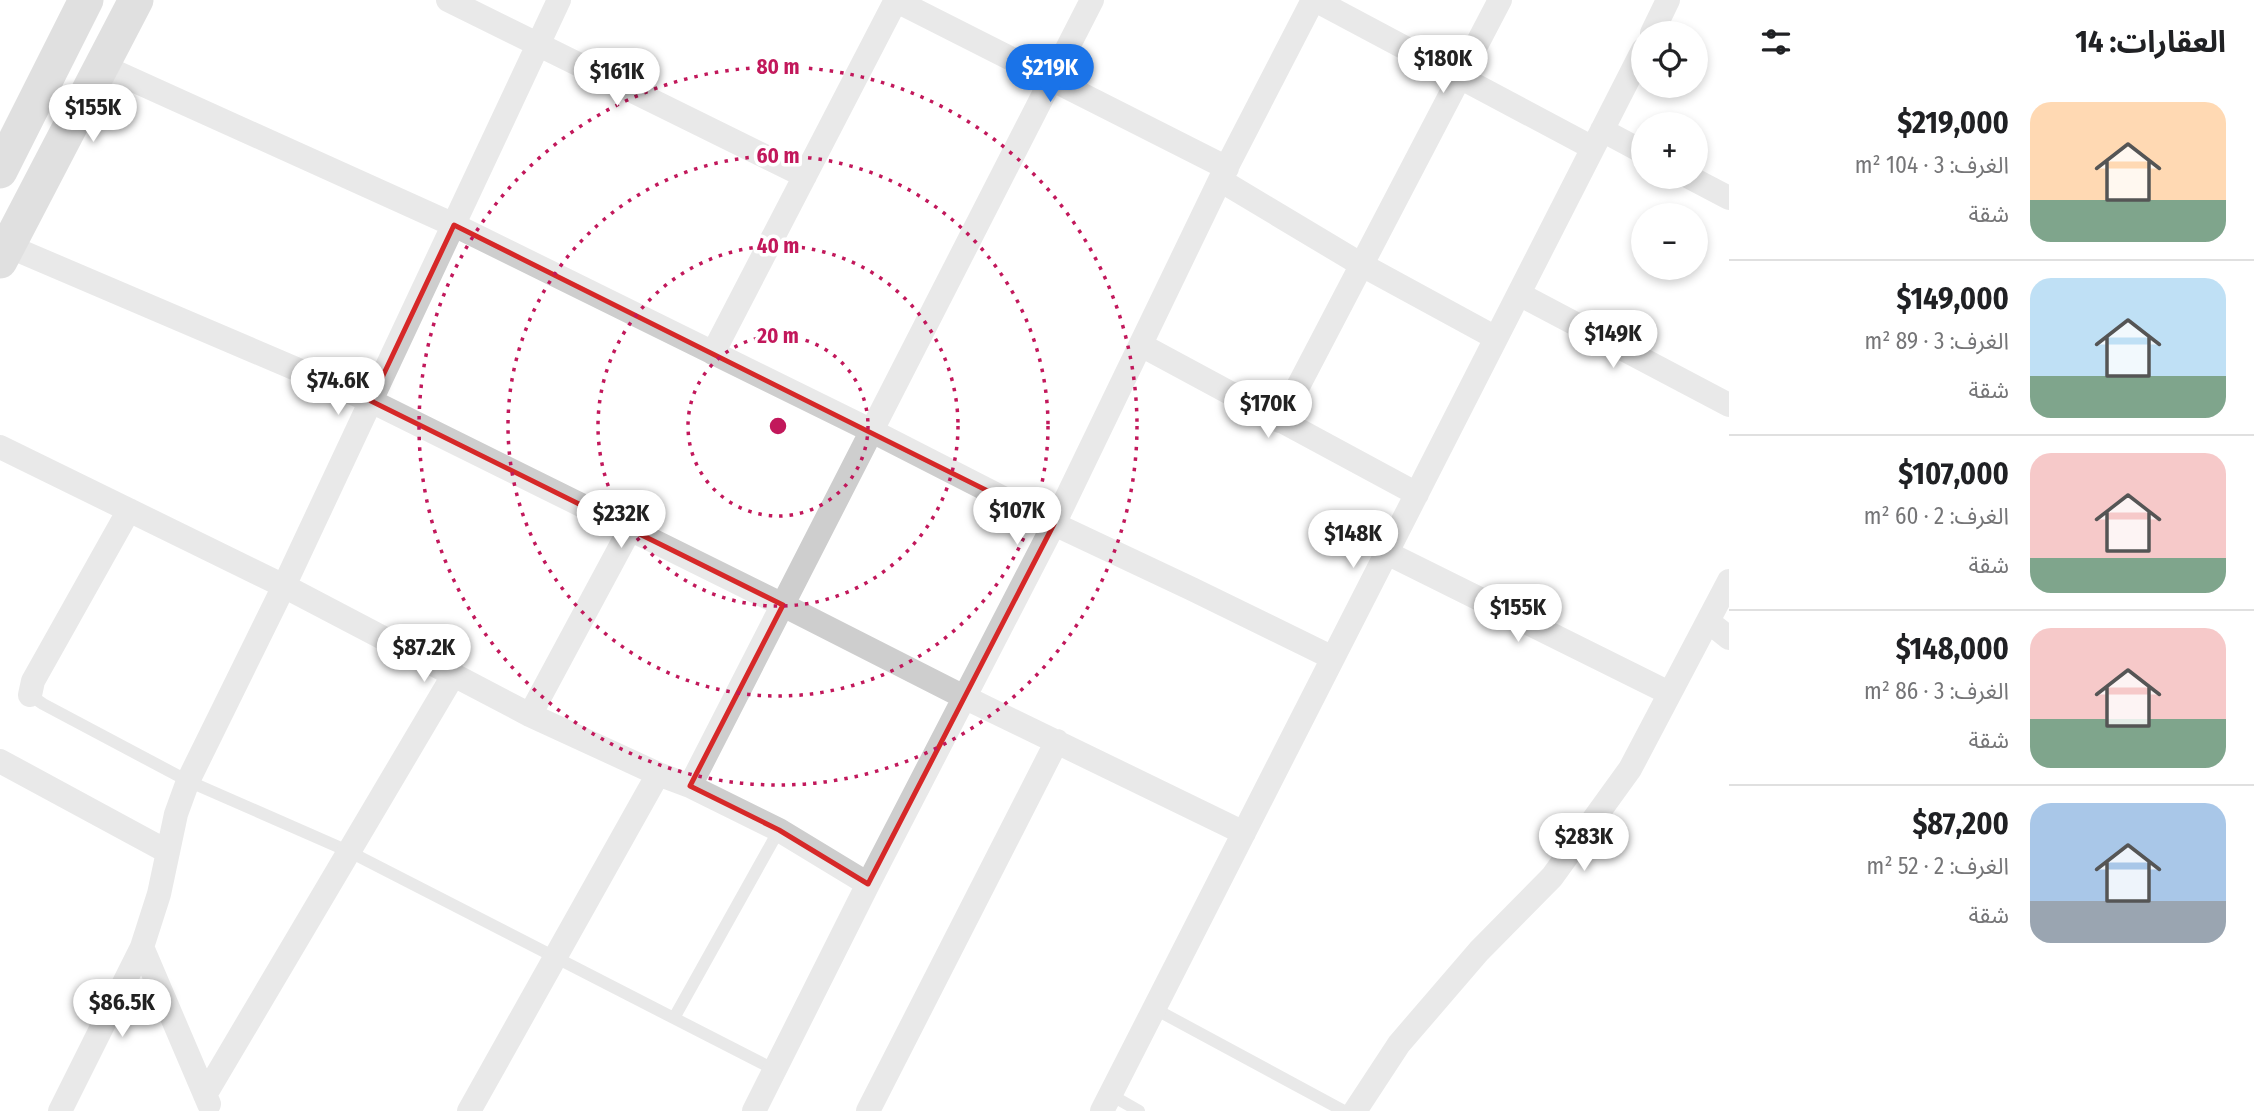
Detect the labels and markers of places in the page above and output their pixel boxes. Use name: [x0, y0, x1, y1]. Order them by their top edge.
pin: $180K: [1394, 36, 1492, 95]
pin: $219K: [1001, 44, 1099, 104]
pin: $161K: [568, 48, 666, 108]
pin: $155K: [44, 85, 142, 144]
pin: $149K: [1564, 310, 1662, 370]
pin: $74.6K: [281, 358, 395, 417]
pin: $170K: [1219, 380, 1317, 440]
centre of rings: [766, 414, 790, 438]
pin: $107K: [968, 488, 1066, 547]
pin: $232K: [572, 490, 670, 550]
pin: $148K: [1304, 510, 1402, 570]
pin: $155K: [1469, 584, 1567, 644]
pin: $87.2K: [367, 624, 481, 684]
pin: $283K: [1535, 814, 1633, 873]
pin: $86.5K: [65, 979, 179, 1039]

